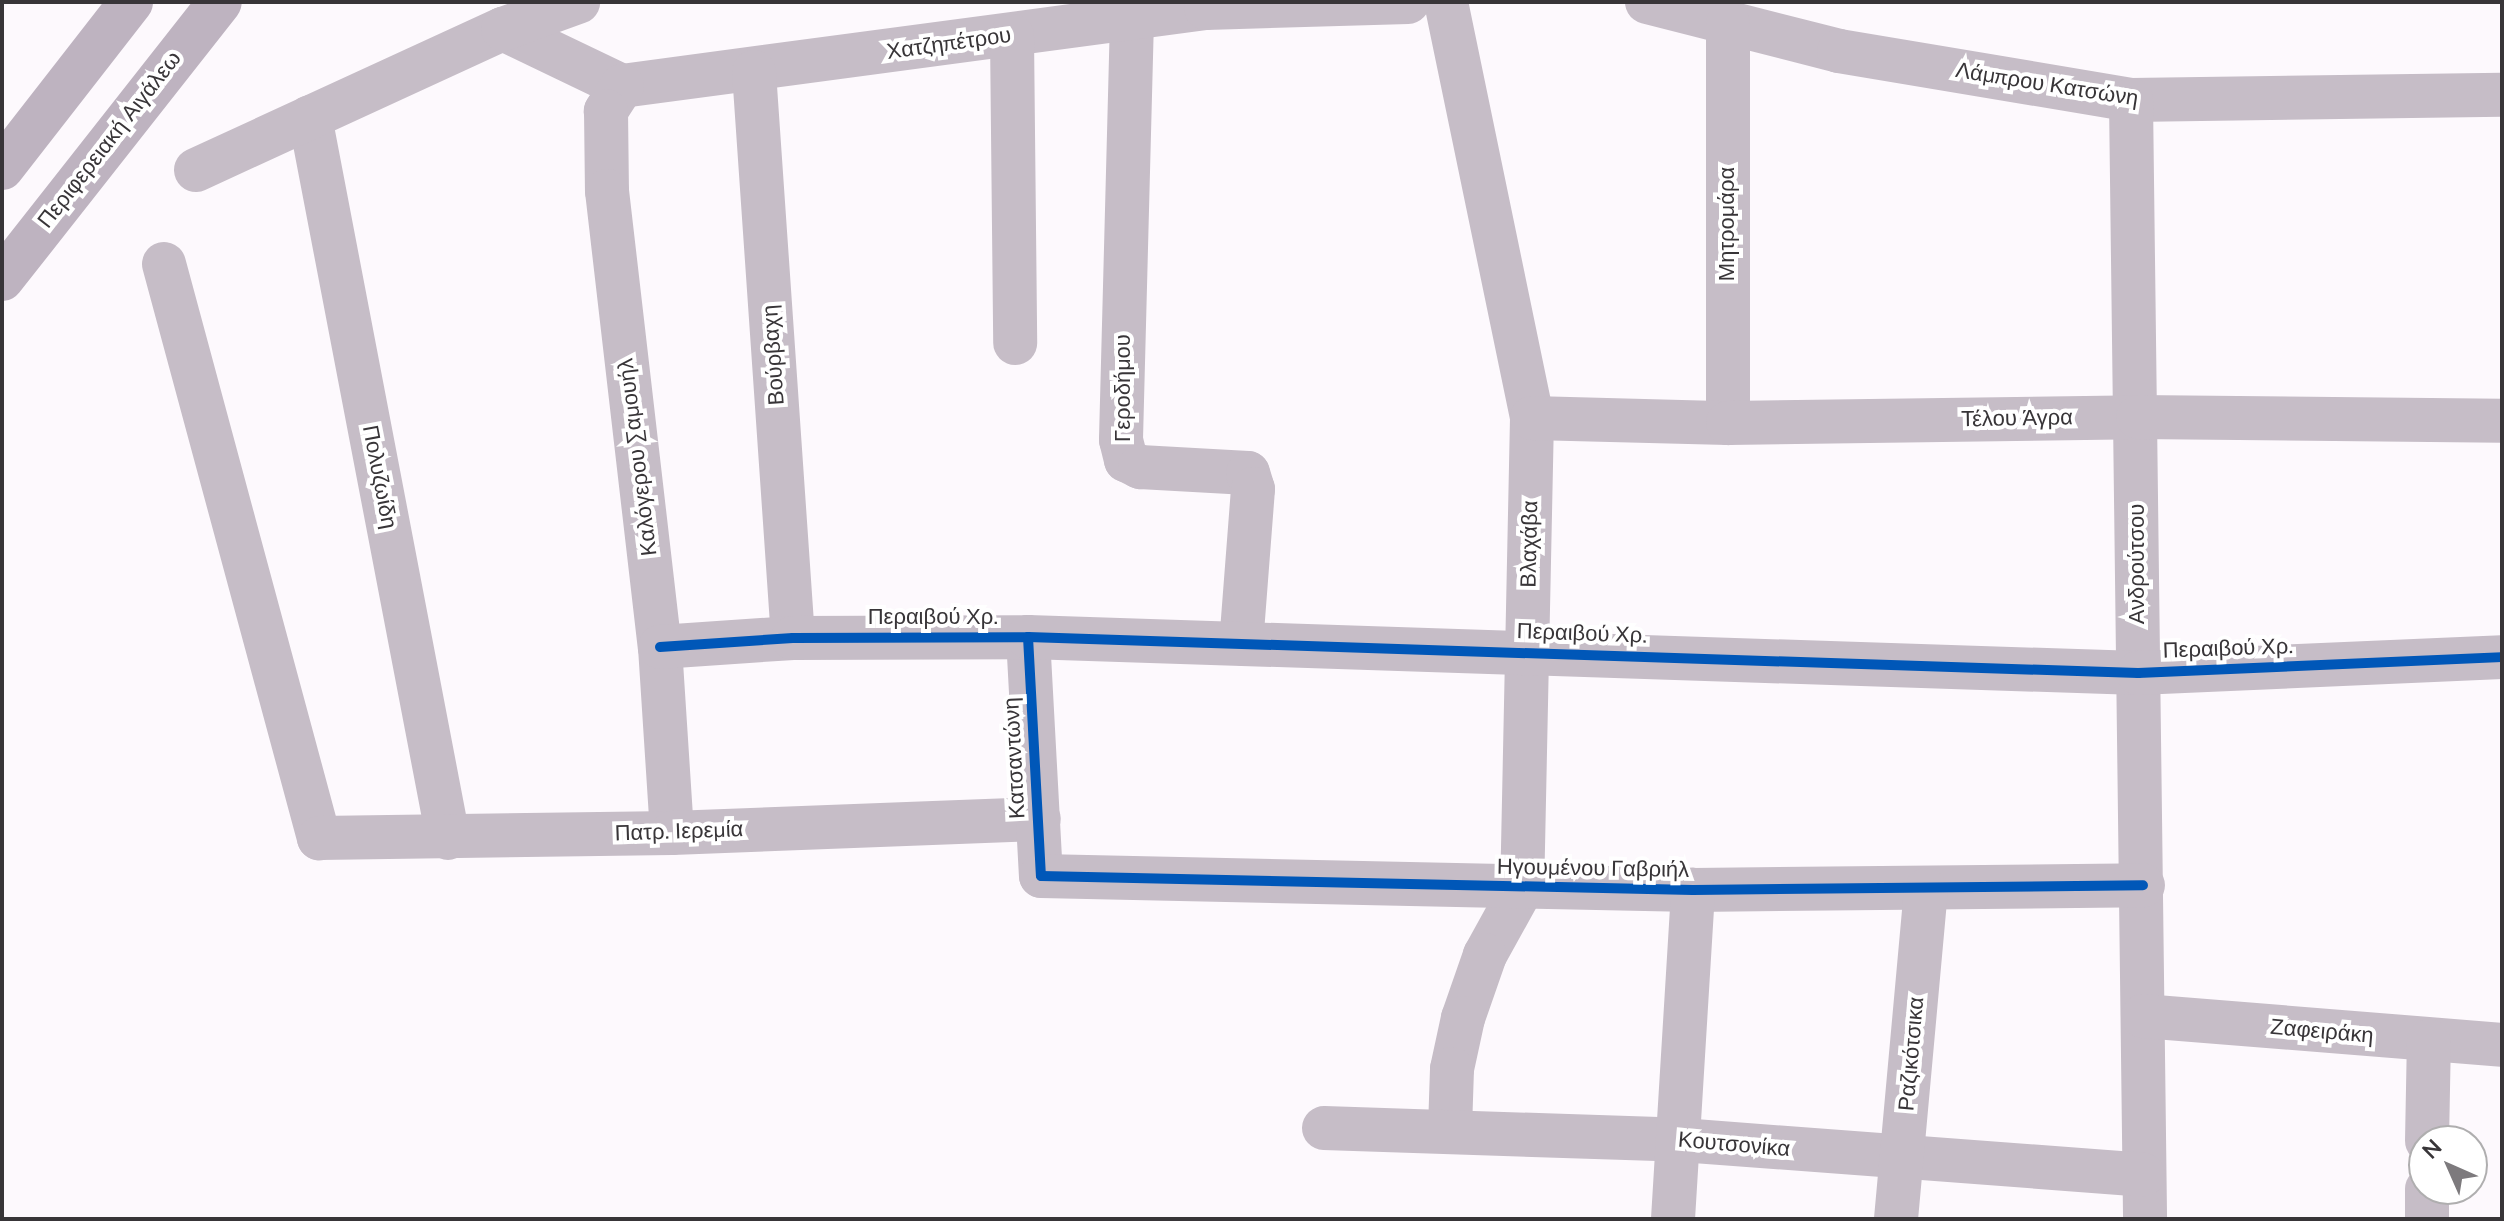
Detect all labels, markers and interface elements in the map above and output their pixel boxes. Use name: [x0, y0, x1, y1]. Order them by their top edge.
street label: Χατζηπέτρου: [885, 22, 1013, 66]
street label: Περιφερειακή Αιγάλεω: [33, 46, 187, 234]
street label: Λάμπρου Κατσώνη: [1954, 58, 2140, 112]
street label: Μητρομάρα: [1715, 167, 1741, 281]
street label: Βούρβαχη: [757, 304, 791, 406]
street label: Γεροδήμου: [1111, 334, 1137, 442]
street label: Καλόγερου Σαμουήλ: [613, 357, 663, 557]
street label: Τέλου Άγρα: [1961, 405, 2073, 433]
street label: Πολυζωίδη: [356, 423, 402, 531]
street label: Βλαχάβα: [1516, 500, 1544, 588]
street label: Ανδρούτσου: [2125, 504, 2151, 624]
street label: Περαιβού Χρ.: [868, 605, 998, 631]
street label: Περαιβού Χρ.: [1516, 619, 1648, 649]
street label: Περαιβού Χρ.: [2162, 634, 2294, 664]
street label: Κατσαντώνη: [999, 697, 1031, 819]
street label: Πατρ. Ιερεμία: [614, 817, 744, 847]
street label: Ηγουμένου Γαβριήλ: [1497, 854, 1689, 884]
street label: Ραζικότσικα: [1894, 996, 1930, 1112]
street label: Ζαφειράκη: [2269, 1014, 2375, 1050]
north arrow: [2408, 1125, 2488, 1205]
street label: Κουτσονίκα: [1677, 1127, 1791, 1163]
text: N: [2416, 1133, 2449, 1166]

